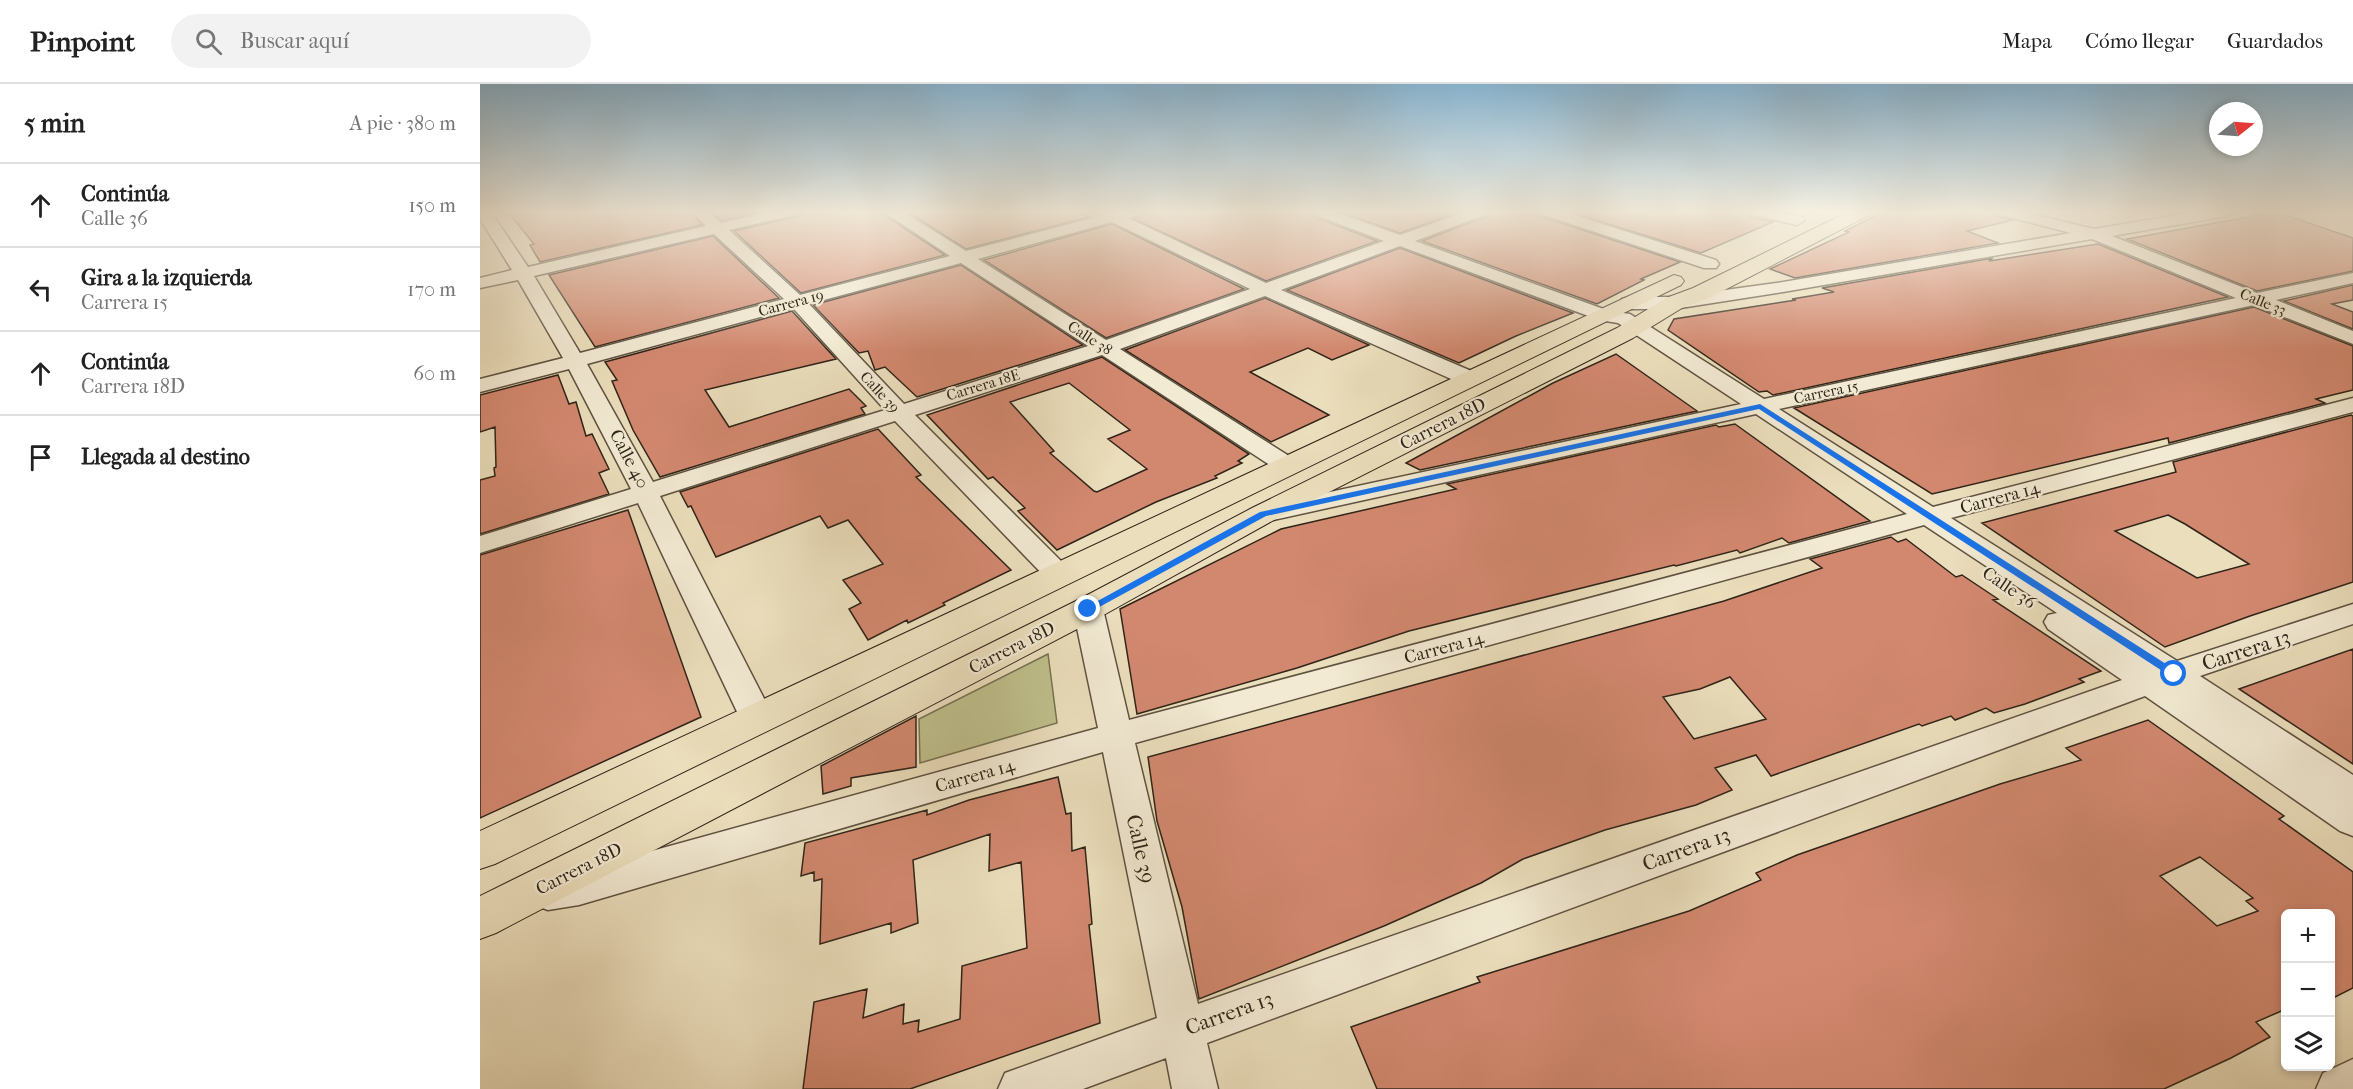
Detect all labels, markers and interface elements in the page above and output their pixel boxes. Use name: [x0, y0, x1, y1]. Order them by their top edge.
search box: [171, 14, 591, 68]
text: Pinpoint: [30, 25, 135, 58]
icon: search: [192, 25, 225, 58]
text: Buscar aquí: [240, 28, 349, 54]
text: Mapa: [2002, 29, 2052, 53]
text: Cómo llegar: [2085, 29, 2194, 53]
text: Guardados: [2227, 29, 2323, 53]
north arrow: [2209, 102, 2263, 156]
text: 5 min: [24, 108, 85, 139]
text: A pie · 380 m: [350, 112, 456, 135]
text: Continúa: [81, 181, 169, 207]
icon: ahead: [24, 189, 57, 222]
text: 150 m: [408, 194, 456, 217]
text: Calle 36: [81, 207, 148, 230]
text: Gira a la izquierda: [81, 265, 252, 291]
icon: left: [24, 273, 57, 306]
text: 170 m: [407, 278, 456, 301]
street label: Calle 33: [2237, 285, 2289, 319]
street label: Carrera 19: [756, 286, 826, 320]
text: Carrera 15: [81, 291, 168, 314]
street label: Calle 38: [1064, 317, 1116, 359]
text: Continúa: [81, 349, 169, 375]
icon: ahead: [24, 357, 57, 390]
text: 60 m: [413, 362, 456, 385]
street label: Carrera 18E: [944, 365, 1022, 405]
street label: Calle 39: [856, 368, 904, 416]
text: Carrera 18D: [81, 375, 185, 398]
street label: Carrera 15: [1792, 376, 1860, 408]
street label: Carrera 18D: [1397, 393, 1489, 455]
street label: Calle 40: [605, 426, 653, 492]
icon: arrive: [24, 441, 57, 474]
text: Llegada al destino: [81, 444, 250, 470]
street label: Carrera 14: [1958, 477, 2042, 519]
street label: Calle 36: [1978, 562, 2040, 614]
route end: [1074, 595, 1100, 621]
street label: Carrera 18D: [966, 617, 1058, 679]
street label: Carrera 13: [2199, 624, 2293, 676]
street label: Carrera 14: [1402, 627, 1486, 669]
route start: [2160, 660, 2186, 686]
street label: Carrera 14: [933, 755, 1017, 797]
street label: Calle 39: [1121, 812, 1161, 886]
street label: Carrera 13: [1639, 822, 1733, 876]
street label: Carrera 18D: [533, 838, 625, 900]
map controls: [2281, 909, 2335, 1071]
button: +: [2281, 909, 2335, 963]
button: −: [2281, 963, 2335, 1017]
street label: Carrera 13: [1182, 986, 1276, 1040]
button: layers: [2281, 1017, 2335, 1071]

